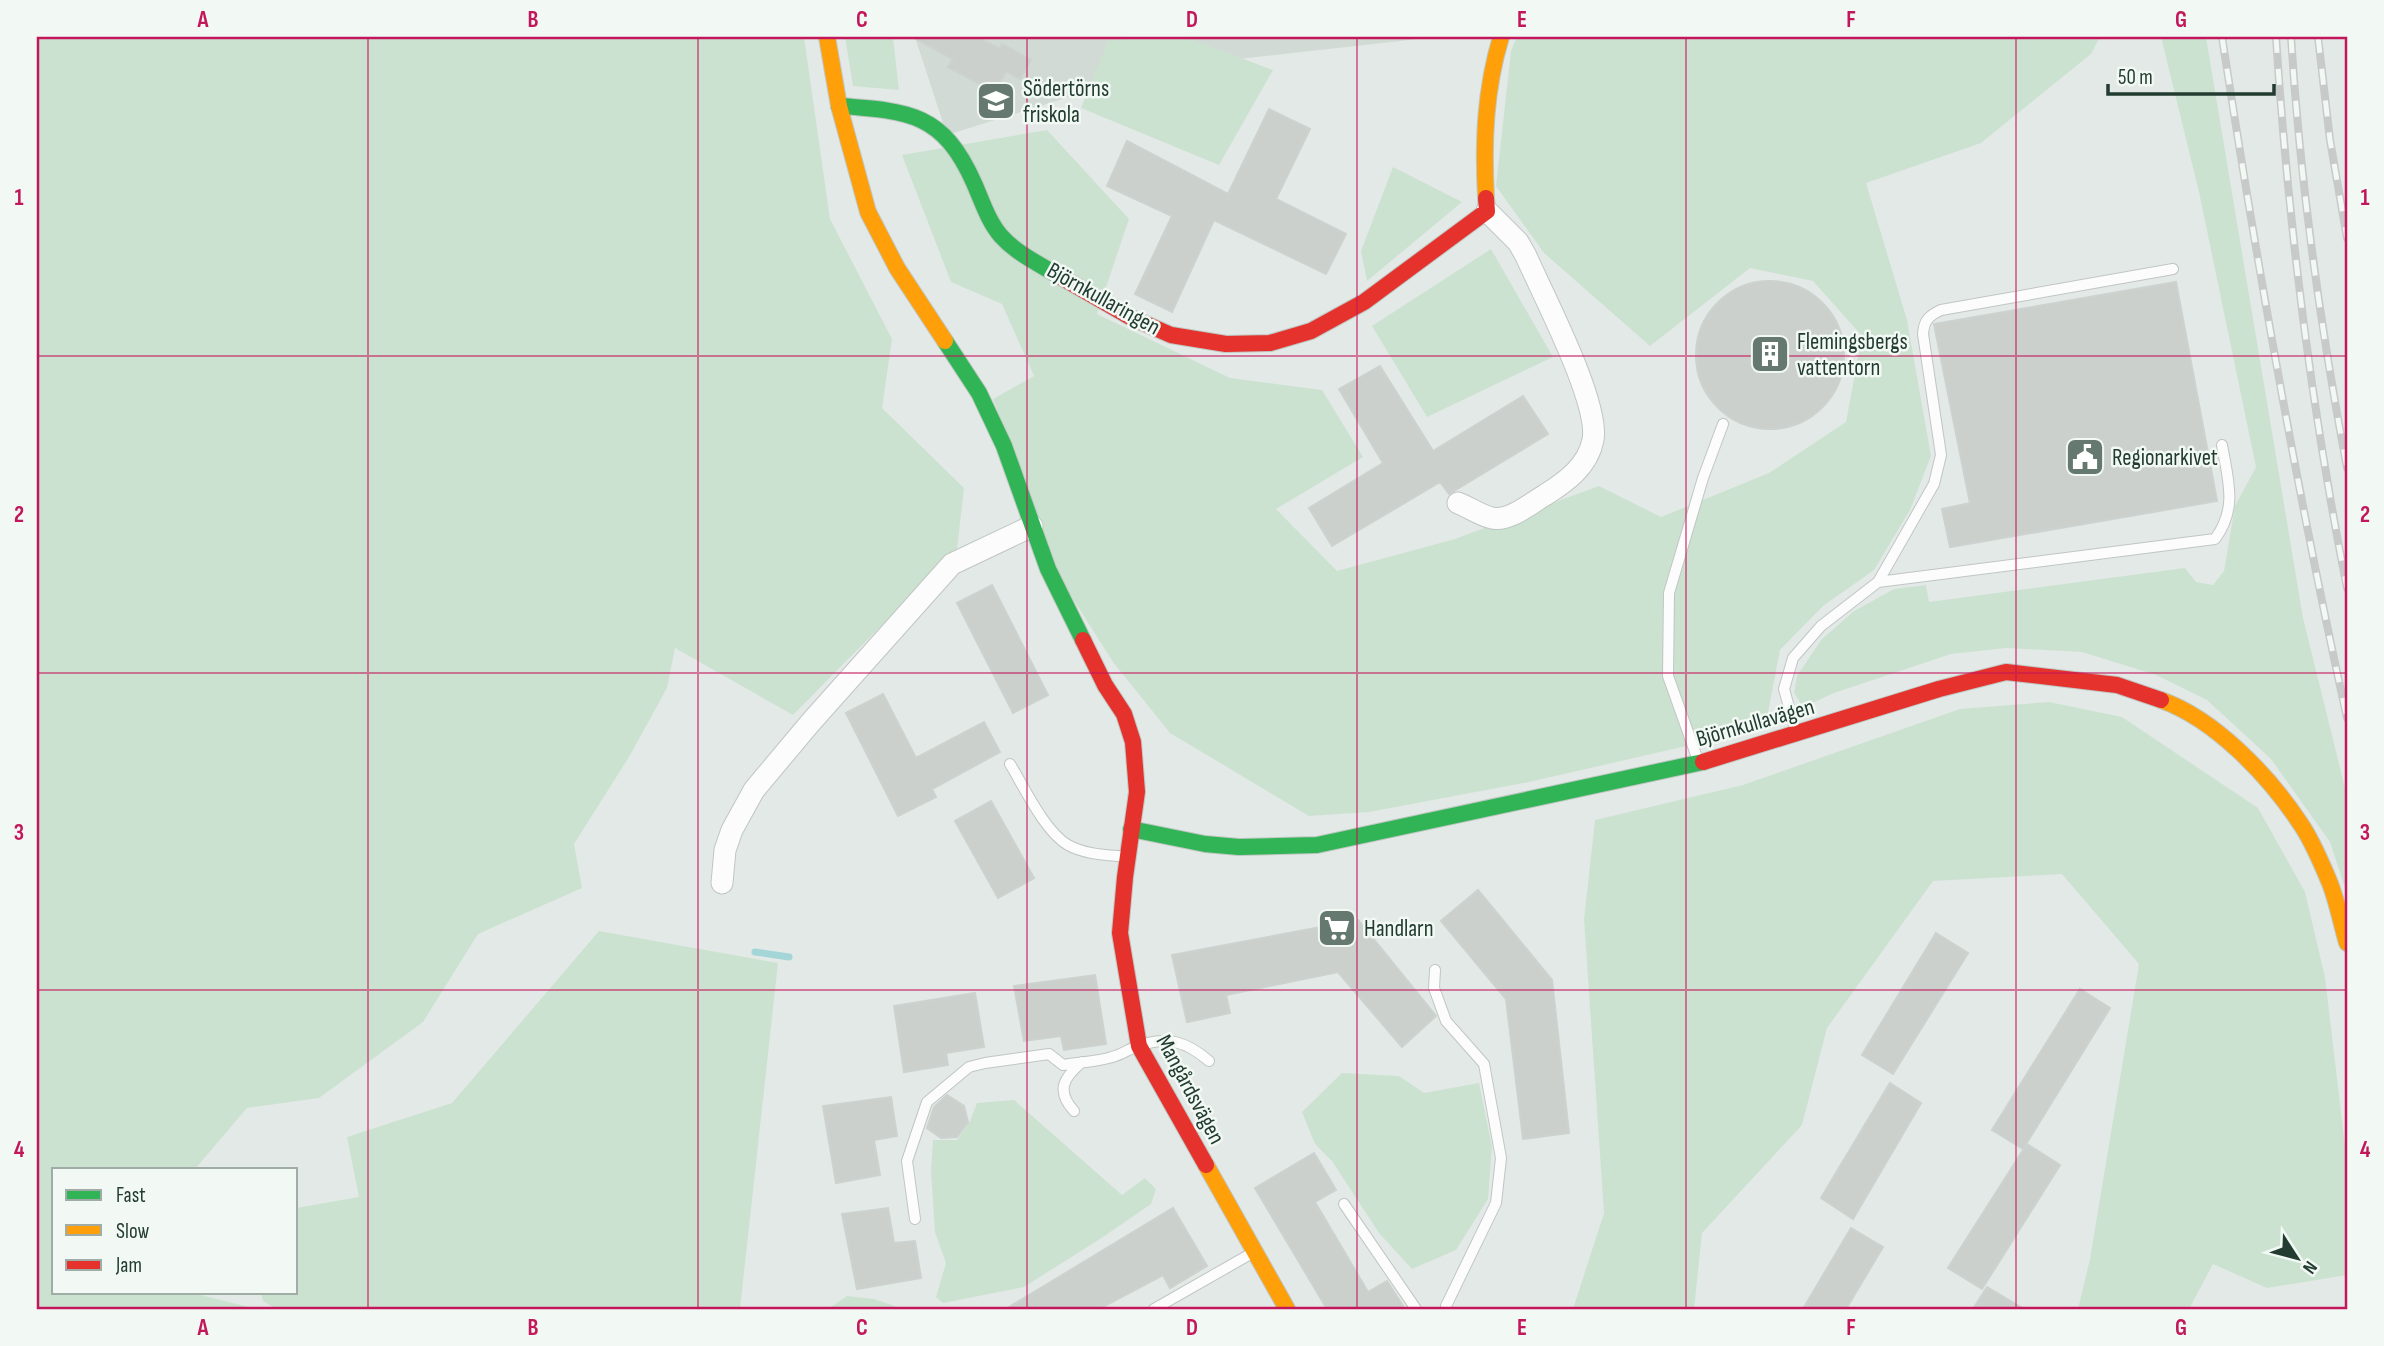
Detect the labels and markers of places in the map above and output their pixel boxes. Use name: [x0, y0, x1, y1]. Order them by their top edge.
place label: Södertörns friskola: [1023, 75, 1109, 129]
school or university icon: Södertörns friskola: [975, 80, 1017, 122]
place label: Flemingsbergs vattentorn: [1797, 328, 1908, 382]
building icon: Flemingsbergs vattentorn: [1749, 333, 1791, 375]
public building icon: Regionarkivet: [2064, 436, 2106, 478]
place label: Regionarkivet: [2112, 444, 2218, 472]
supermarket icon: Handlarn: [1316, 907, 1358, 949]
place label: Handlarn: [1364, 915, 1434, 943]

